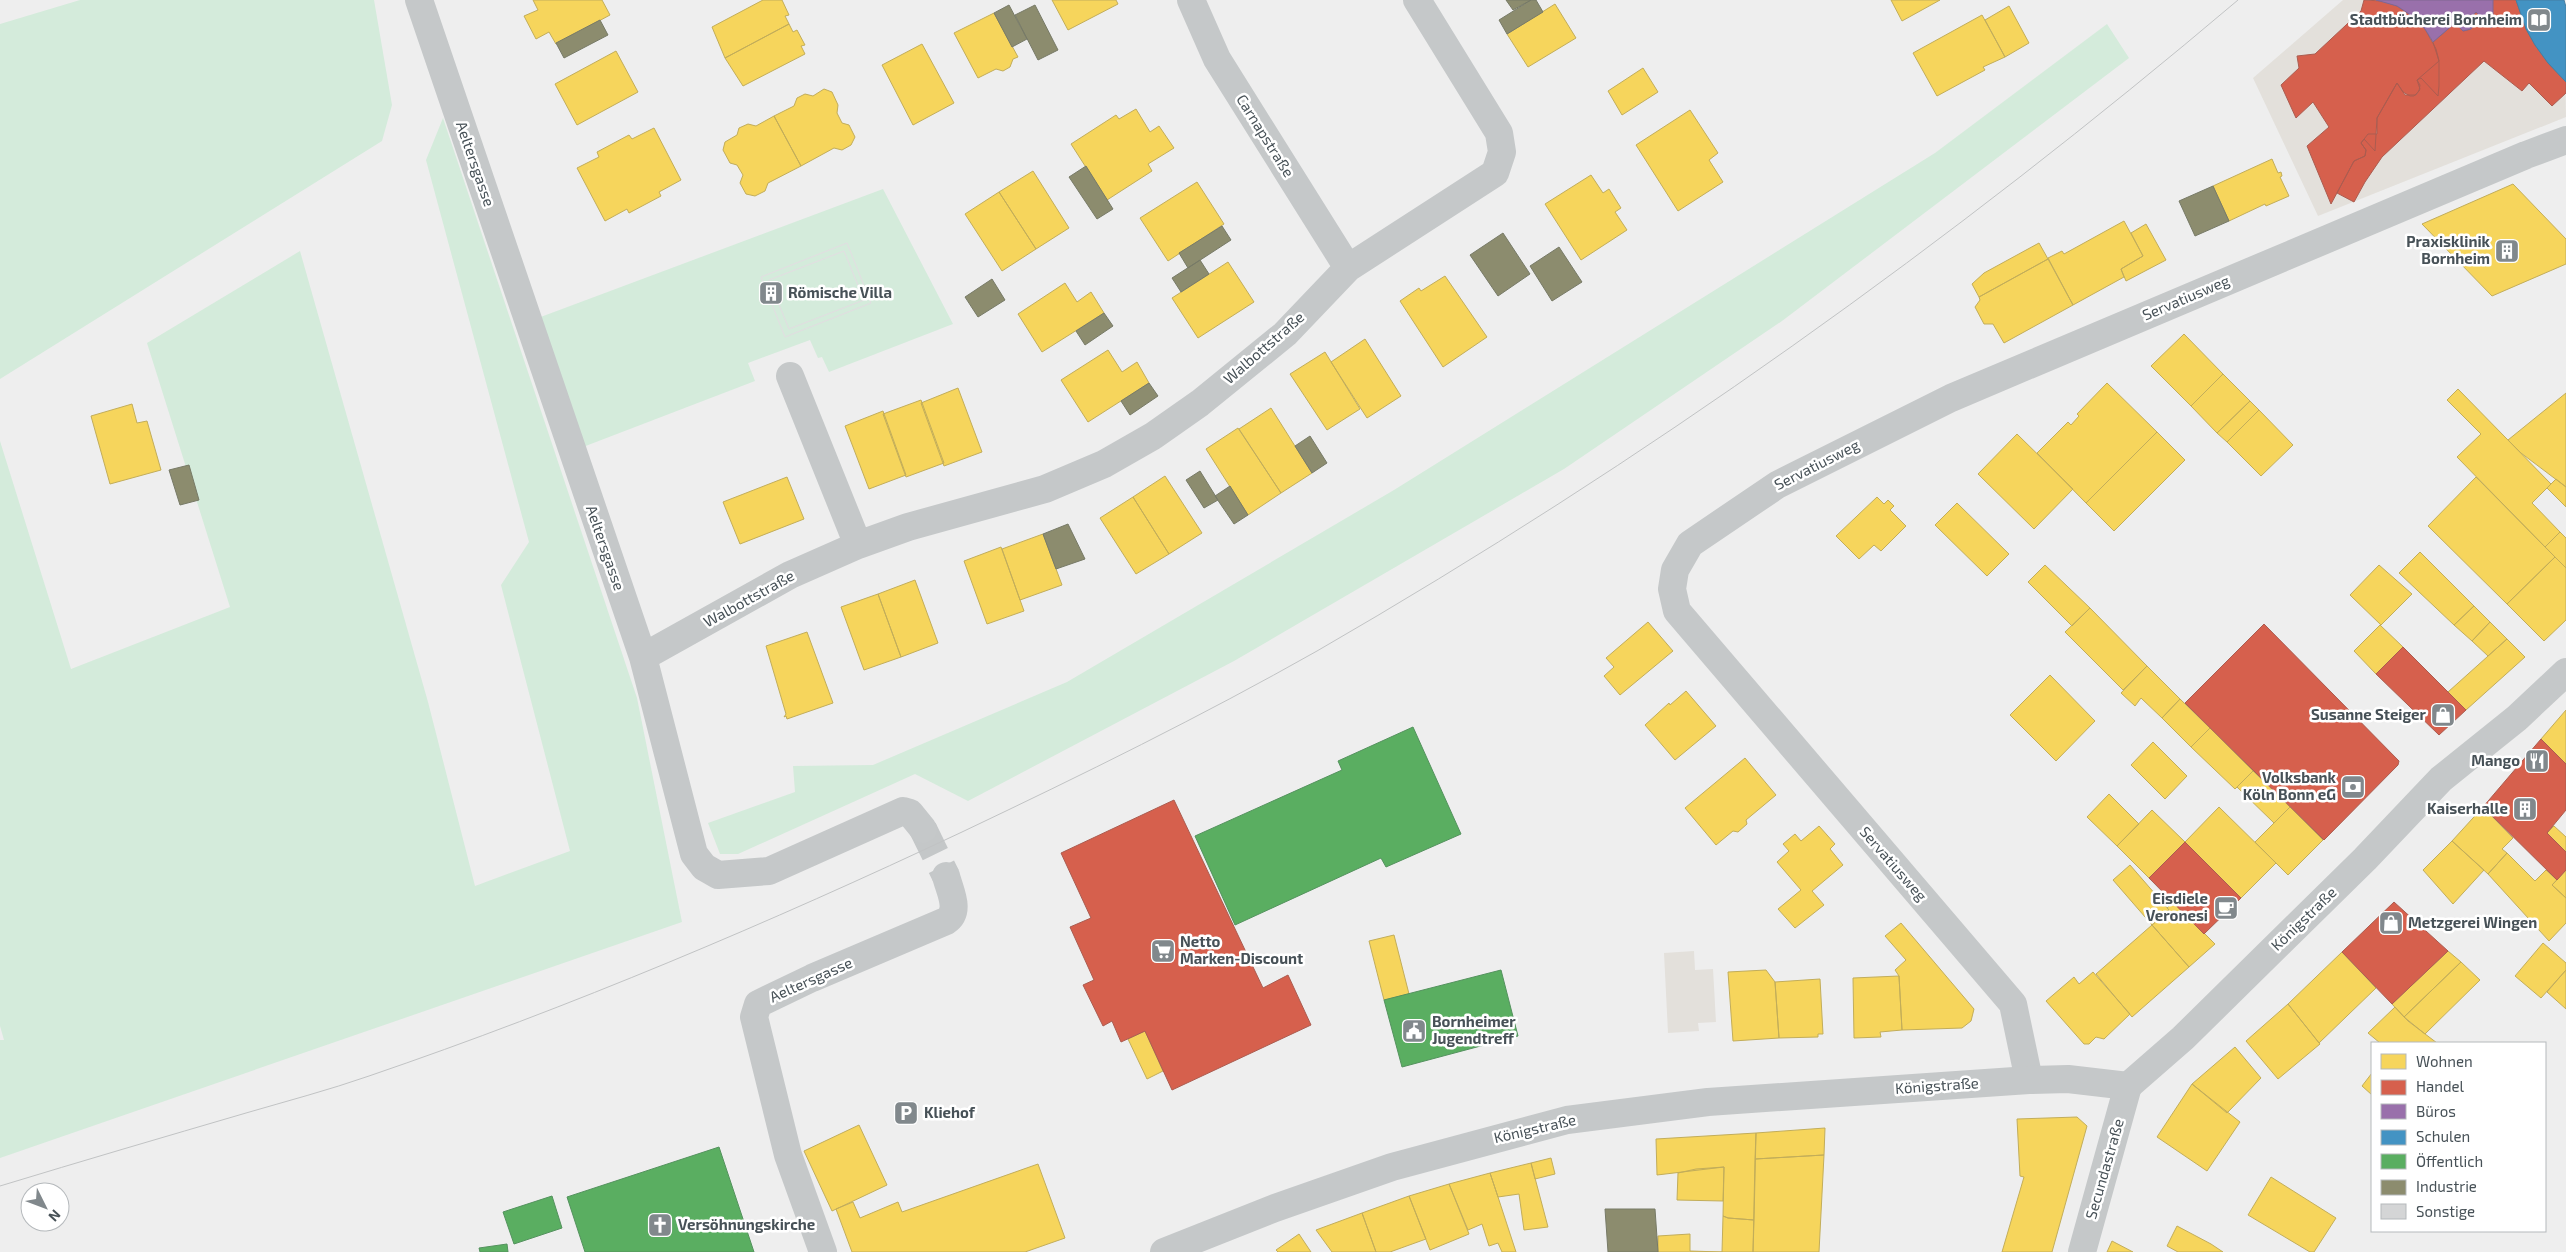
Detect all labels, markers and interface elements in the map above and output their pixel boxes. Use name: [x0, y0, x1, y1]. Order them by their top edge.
library icon: Stadtbücherei Bornheim: [2526, 7, 2552, 33]
place label: Stadtbücherei Bornheim: [2350, 10, 2522, 28]
street label: Carnapstraße: [1233, 91, 1298, 180]
street label: Aeltersgasse: [453, 119, 499, 209]
place label: Praxisklinik Bornheim: [2406, 232, 2491, 267]
building icon: Praxisklinik Bornheim: [2494, 238, 2520, 264]
street label: Servatiusweg: [2139, 270, 2232, 324]
building icon: Römische Villa: [758, 280, 784, 306]
place label: Römische Villa: [788, 283, 892, 301]
street label: Walbottstraße: [1219, 307, 1307, 387]
street label: Servatiusweg: [1771, 435, 1863, 493]
street label: Aeltersgasse: [583, 503, 629, 593]
street label: Walbottstraße: [700, 566, 797, 630]
shop icon: Susanne Steiger: [2430, 702, 2456, 728]
place label: Susanne Steiger: [2311, 705, 2427, 723]
restaurant icon: Mango: [2524, 748, 2550, 774]
place label: Mango: [2471, 751, 2520, 769]
place label: Volksbank Köln Bonn eG: [2243, 768, 2337, 803]
bank icon: Volksbank Köln Bonn eG: [2340, 774, 2366, 800]
building icon: Kaiserhalle: [2512, 796, 2538, 822]
place label: Kaiserhalle: [2427, 799, 2508, 817]
street label: Servatiusweg: [1856, 822, 1931, 905]
street label: Königstraße: [2267, 883, 2340, 954]
place label: Eisdiele Veronesi: [2146, 889, 2208, 924]
cafe icon: Eisdiele Veronesi: [2213, 895, 2239, 921]
shop icon: Metzgerei Wingen: [2378, 910, 2404, 936]
place label: Metzgerei Wingen: [2408, 913, 2537, 931]
place label: Netto Marken-Discount: [1180, 932, 1303, 967]
supermarket icon: Netto Marken-Discount: [1150, 938, 1176, 964]
street label: Aeltersgasse: [766, 953, 855, 1005]
place label: Bornheimer Jugendtreff: [1432, 1012, 1516, 1047]
public building icon: Bornheimer Jugendtreff: [1401, 1018, 1427, 1044]
legend: [2371, 1042, 2546, 1232]
text: Wohnen: [2416, 1052, 2473, 1070]
street label: Königstraße: [1895, 1073, 1979, 1097]
text: Handel: [2416, 1077, 2465, 1095]
parking icon: Kliehof: [893, 1100, 919, 1126]
text: Büros: [2416, 1102, 2456, 1120]
place label: Kliehof: [924, 1103, 976, 1121]
street label: Königstraße: [1492, 1110, 1578, 1146]
street label: Secundastraße: [2081, 1116, 2127, 1221]
text: Schulen: [2416, 1127, 2470, 1145]
text: Öffentlich: [2416, 1152, 2483, 1170]
text: Industrie: [2416, 1177, 2477, 1195]
north arrow: [20, 1182, 70, 1232]
text: Sonstige: [2416, 1202, 2475, 1220]
text: N: [45, 1207, 65, 1225]
church icon: Versöhnungskirche: [647, 1212, 673, 1238]
place label: Versöhnungskirche: [678, 1215, 815, 1233]

